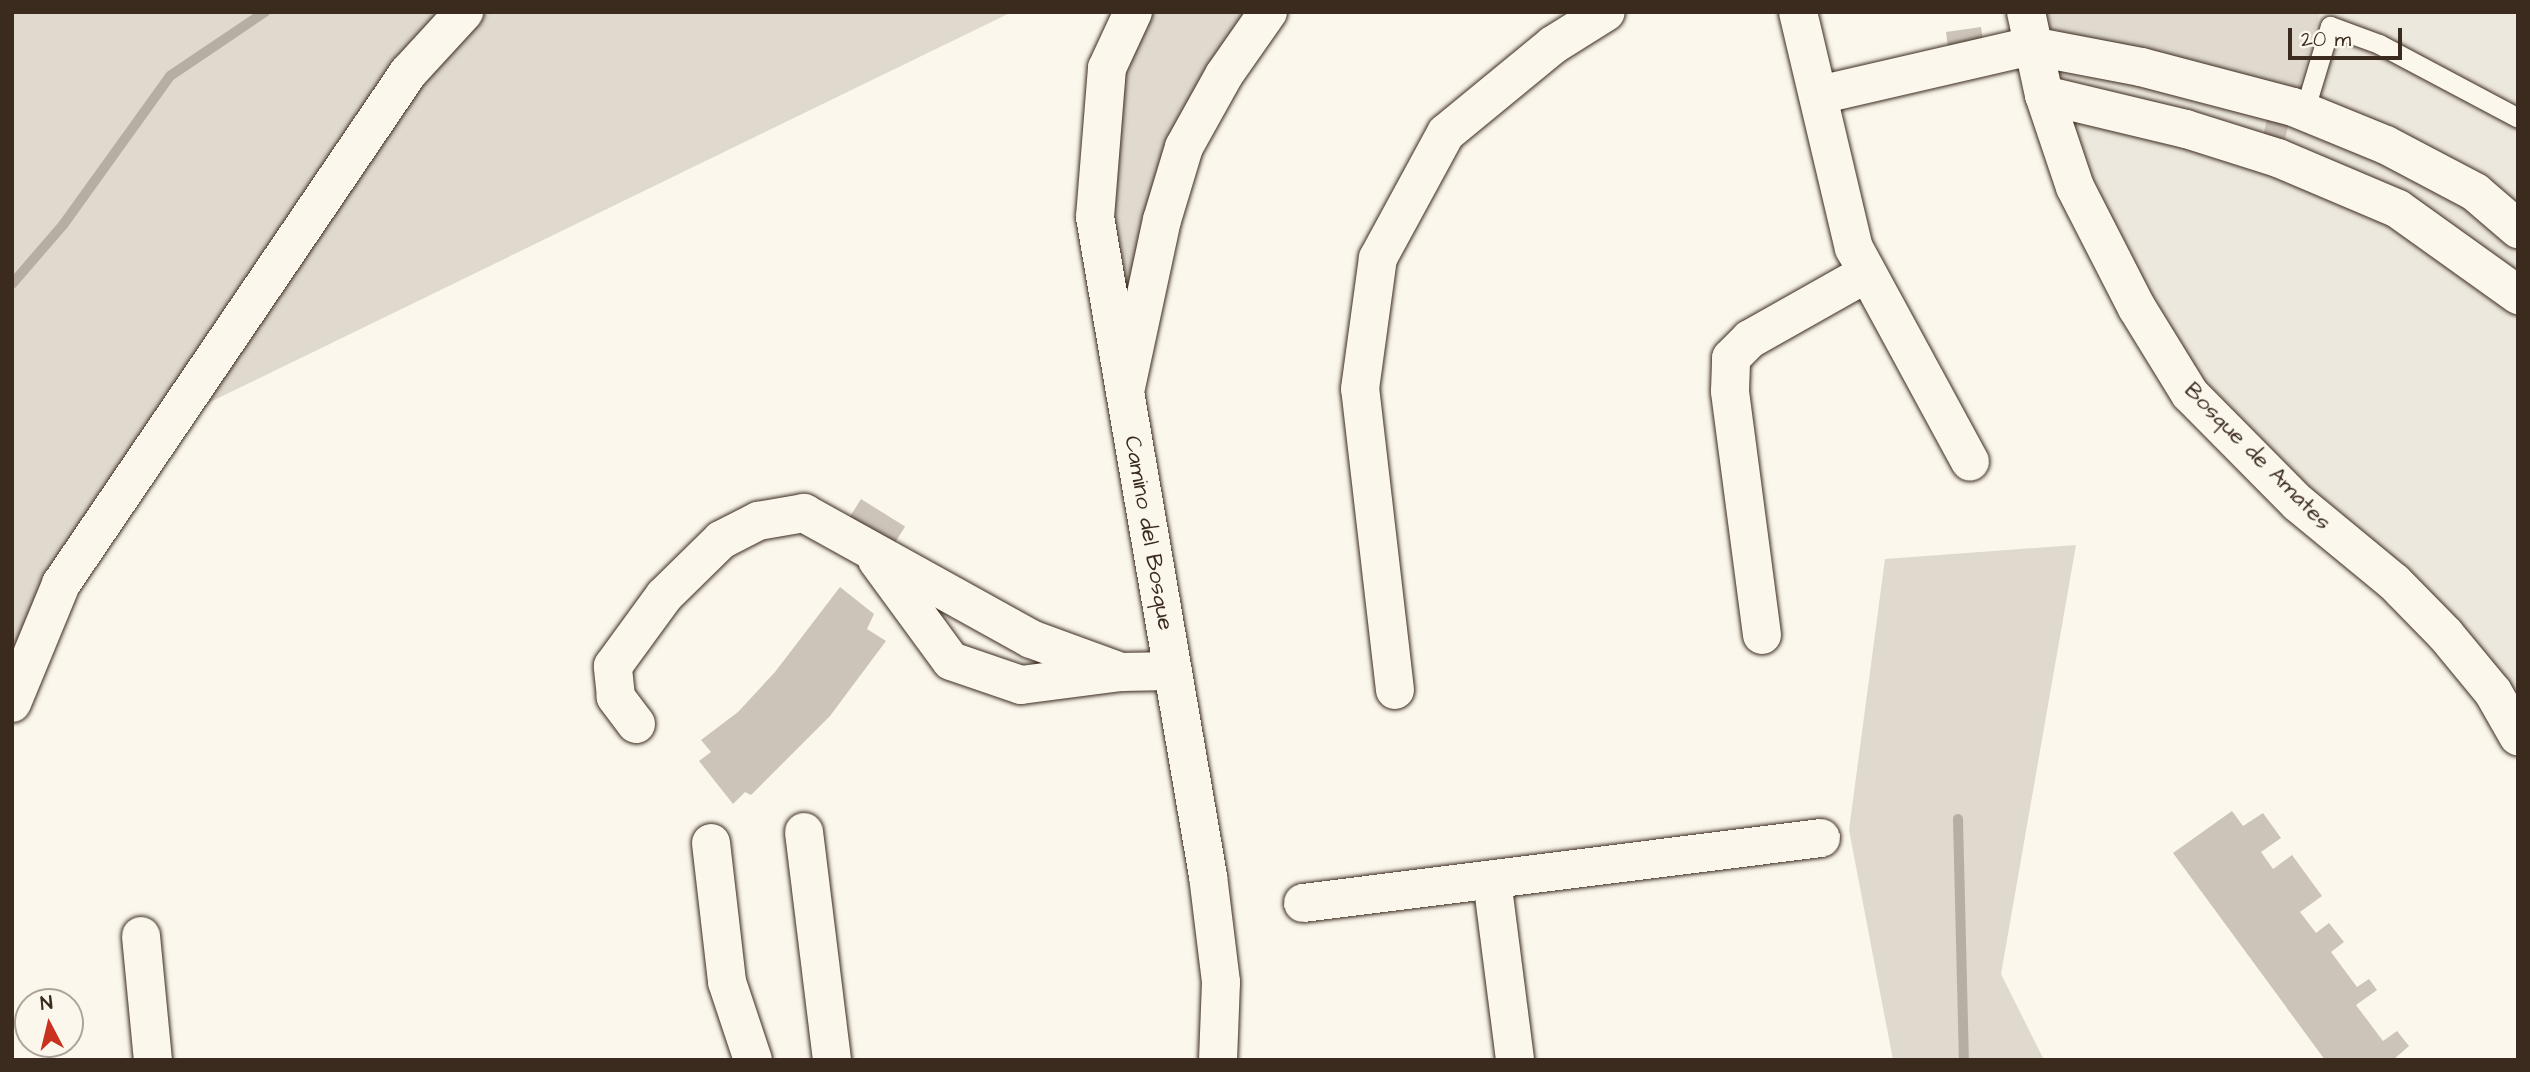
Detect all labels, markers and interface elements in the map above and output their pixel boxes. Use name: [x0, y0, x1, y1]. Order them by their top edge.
scale bar: [2292, 14, 2406, 58]
text: 20 m: [2301, 25, 2351, 54]
street label: Bosque de Amates: [2179, 377, 2337, 535]
street label: Camino del Bosque: [1118, 434, 1180, 632]
north arrow: [14, 988, 84, 1058]
text: N: [39, 990, 54, 1018]

